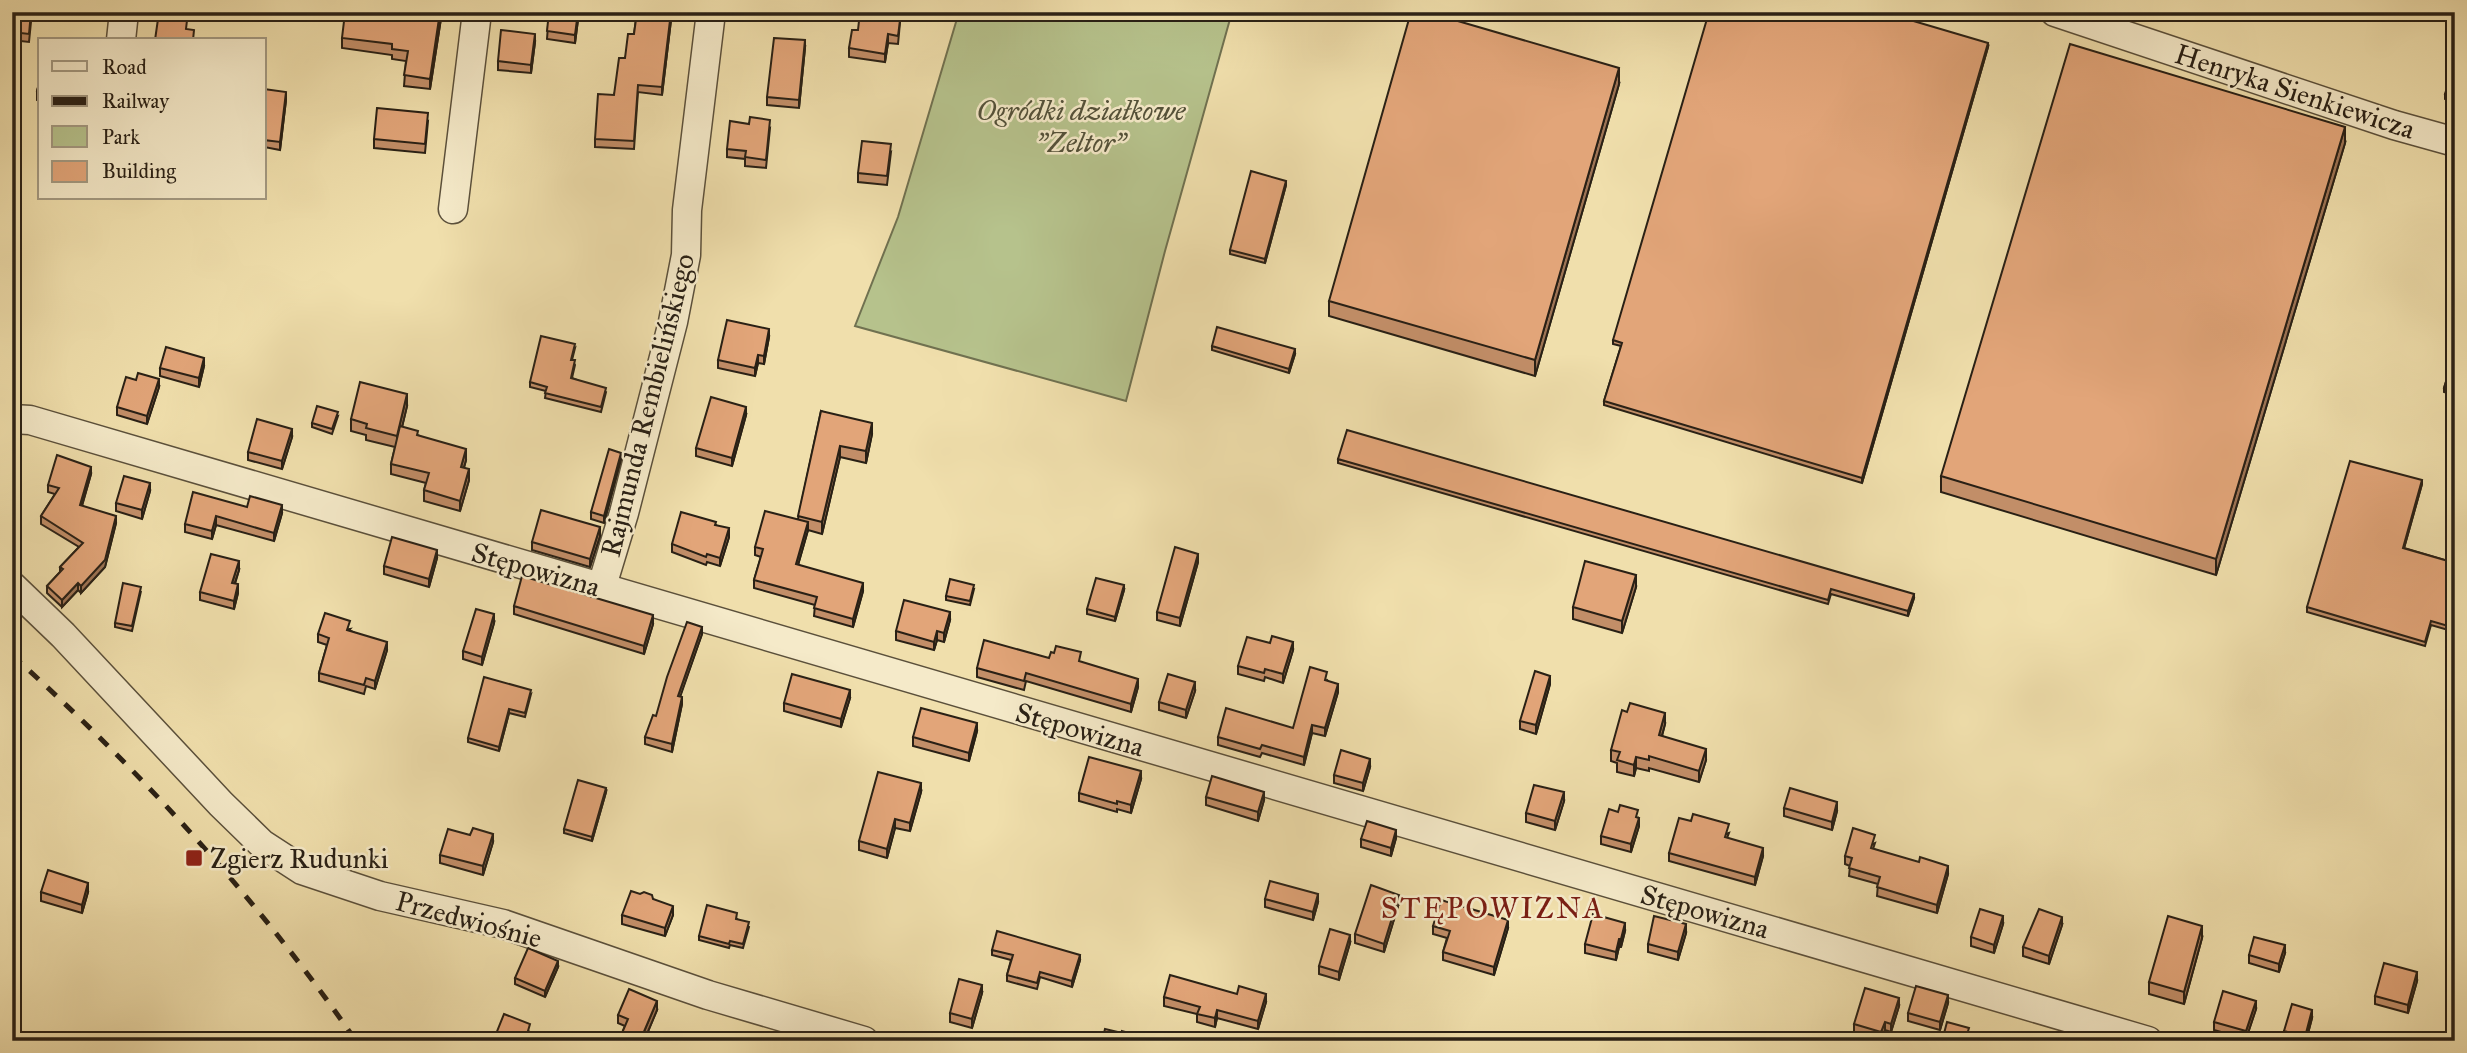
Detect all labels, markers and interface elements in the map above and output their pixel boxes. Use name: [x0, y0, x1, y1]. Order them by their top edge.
street label: Henryka Sienkiewicza: [2170, 36, 2419, 147]
legend: [38, 38, 266, 200]
text: Road: [102, 54, 147, 80]
text: Railway: [102, 88, 170, 114]
park label: Ogródki działkowe "Zeltor": [977, 93, 1186, 160]
text: Park: [102, 124, 140, 150]
text: Building: [102, 158, 176, 184]
street label: Rajmunda Rembielińskiego: [593, 250, 702, 560]
street label: Stępowizna: [468, 534, 604, 605]
street label: Stępowizna: [1012, 694, 1148, 765]
place label: Zgierz Rudunki: [210, 841, 389, 876]
marker: Zgierz Rudunki: [184, 848, 204, 868]
street label: Stępowizna: [1637, 876, 1773, 947]
street label: Przedwiośnie: [392, 883, 546, 956]
district label: STĘPOWIZNA: [1381, 890, 1605, 926]

